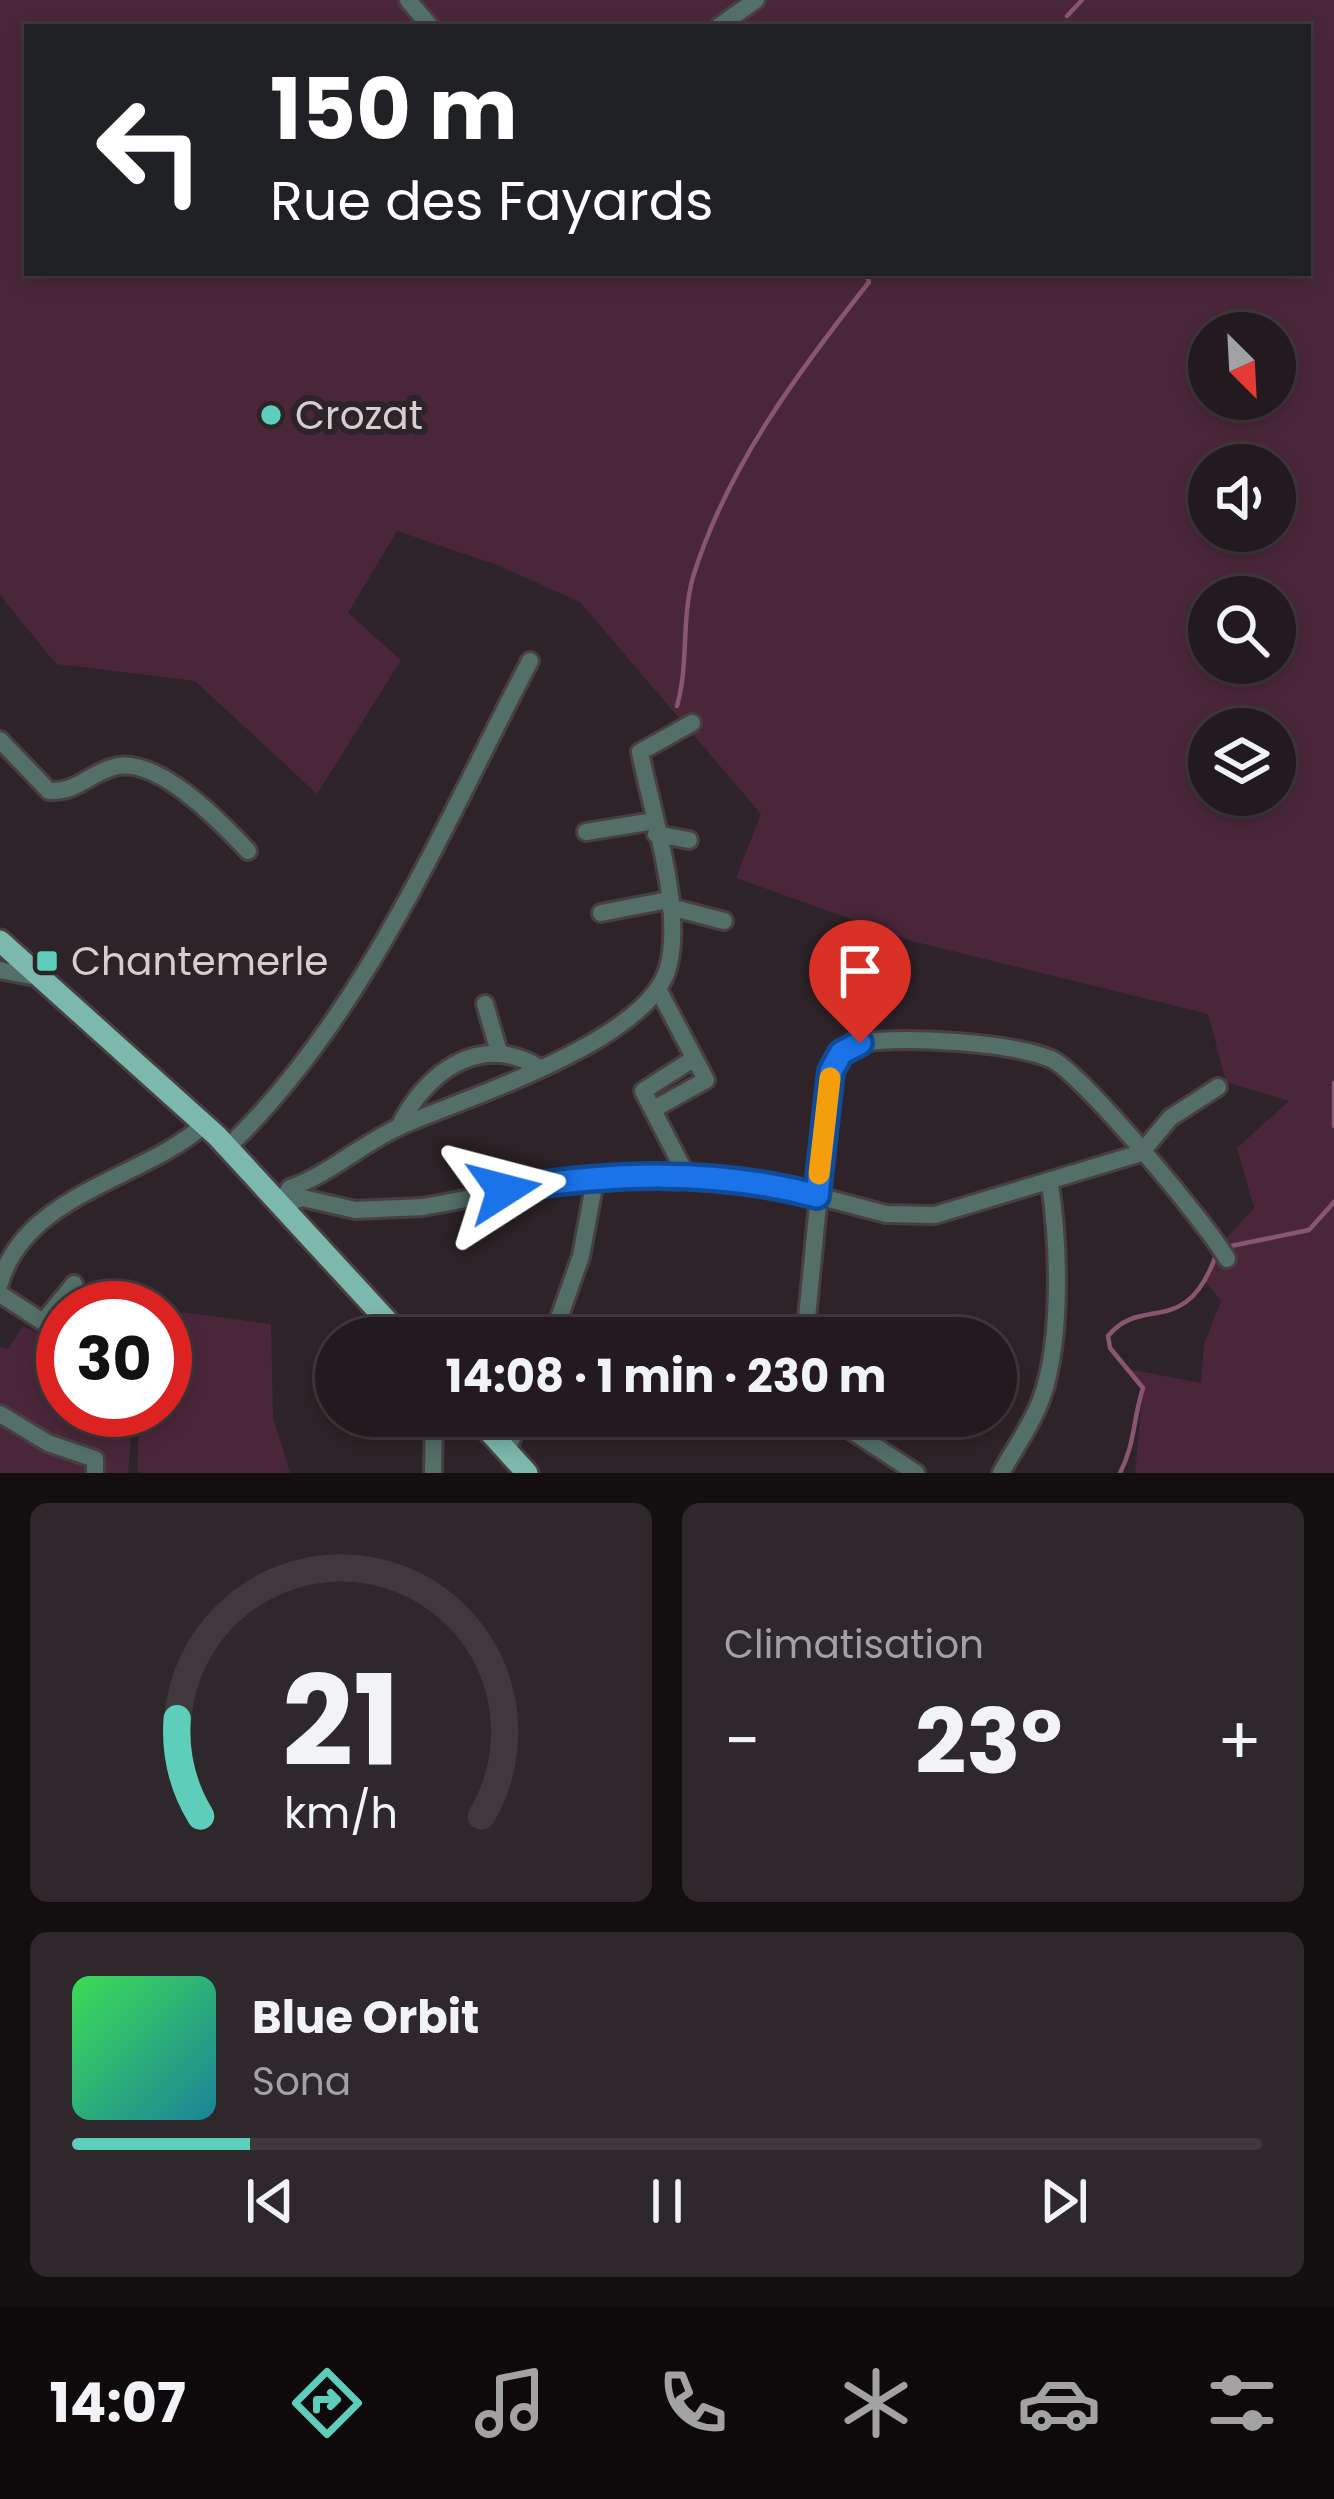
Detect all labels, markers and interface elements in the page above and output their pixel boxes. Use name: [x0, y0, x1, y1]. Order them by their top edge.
text: 150 m: [270, 51, 518, 168]
icon: left: [72, 72, 228, 228]
text: Rue des Fayards: [270, 163, 713, 239]
north arrow: [1188, 312, 1296, 420]
map controls: [1188, 312, 1296, 816]
place label: Crozat: [295, 388, 423, 443]
marker: Crozat: [258, 402, 284, 428]
button: sound: [1188, 444, 1296, 552]
button: search: [1188, 576, 1296, 684]
button: layers: [1188, 708, 1296, 816]
pin: [809, 920, 911, 1043]
place label: Chantemerle: [71, 934, 328, 989]
icon: arrive: [827, 938, 893, 1004]
marker: Chantemerle: [34, 948, 60, 974]
position arrow: [441, 1127, 567, 1253]
speed limit sign: 30: [36, 1281, 192, 1437]
text: 14:08 · 1 min · 230 m: [446, 1345, 886, 1408]
text: Climatisation: [724, 1617, 984, 1672]
text: 21: [282, 1634, 400, 1809]
text: 23°: [915, 1678, 1062, 1805]
text: −: [724, 1695, 760, 1787]
text: +: [1217, 1695, 1262, 1787]
text: km/h: [284, 1782, 398, 1842]
text: Blue Orbit: [252, 1986, 479, 2049]
text: Sona: [252, 2054, 351, 2109]
icon: previous: [237, 2168, 303, 2234]
icon: pause: [634, 2168, 700, 2234]
icon: next: [1031, 2168, 1097, 2234]
icon: directions: [285, 2361, 369, 2445]
icon: music: [468, 2361, 552, 2445]
icon: phone: [651, 2361, 735, 2445]
icon: climate: [834, 2361, 918, 2445]
icon: car: [1017, 2361, 1101, 2445]
icon: filters: [1200, 2361, 1284, 2445]
text: 14:07: [50, 2365, 186, 2441]

